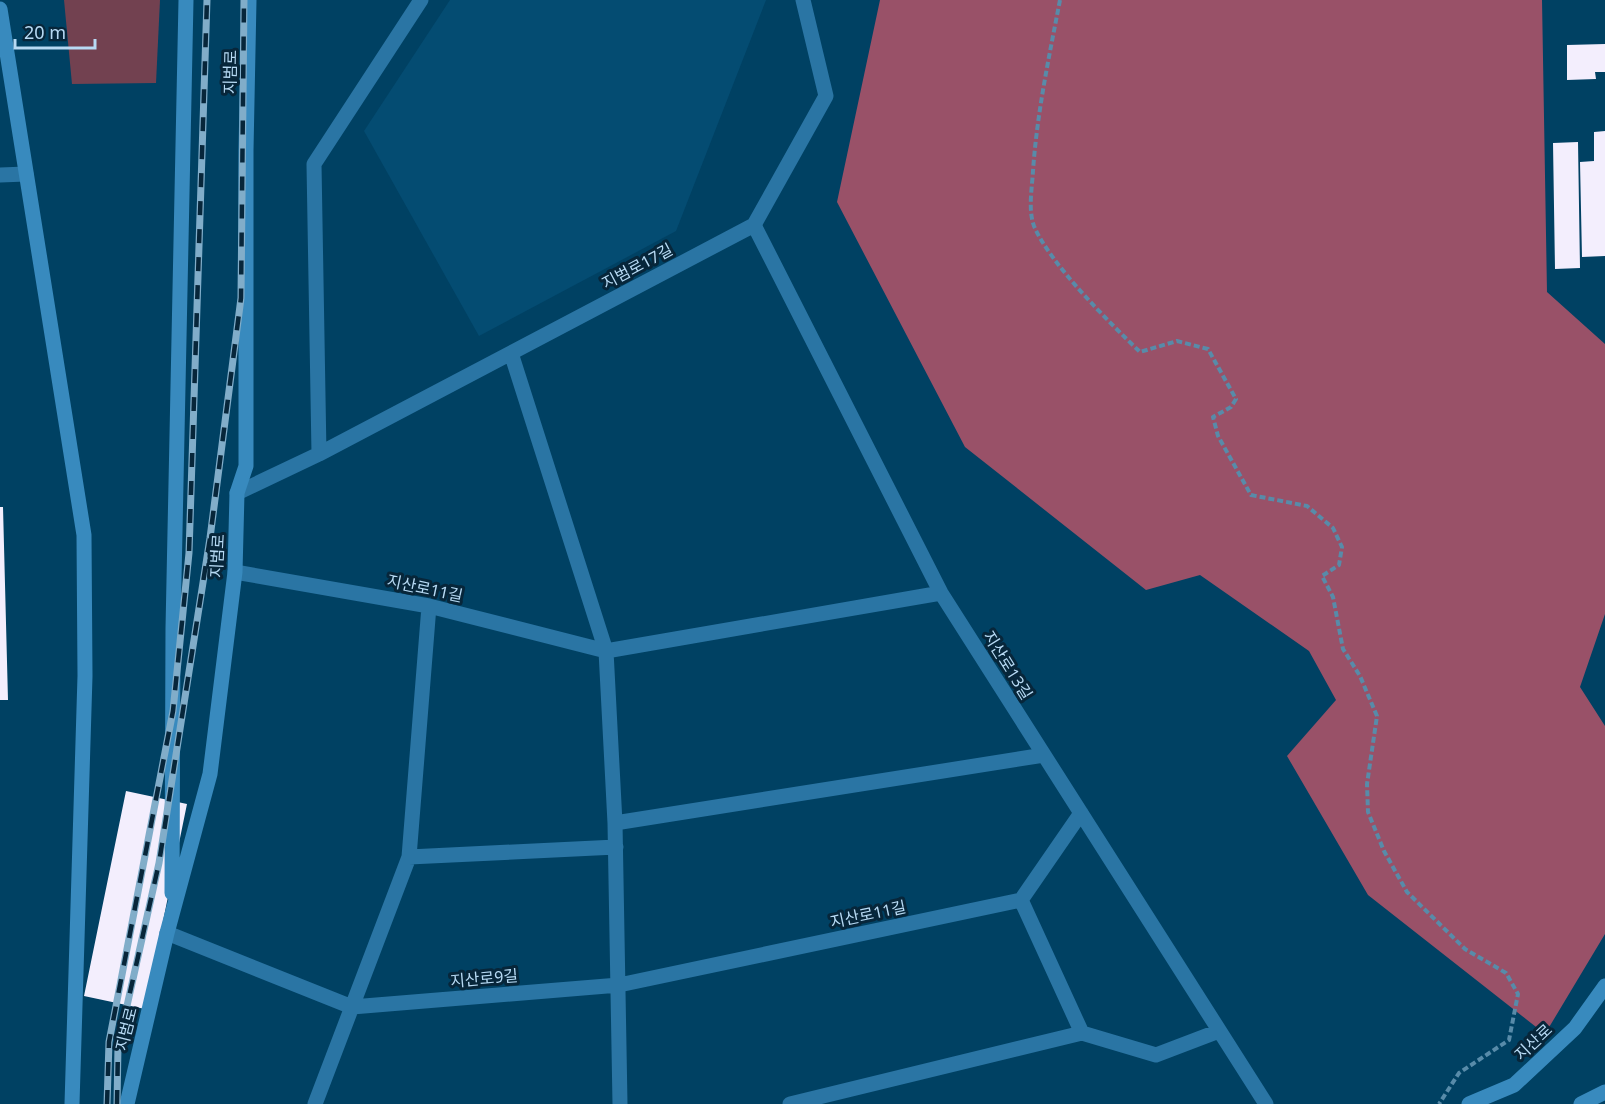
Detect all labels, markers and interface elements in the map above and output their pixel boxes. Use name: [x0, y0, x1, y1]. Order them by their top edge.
scale bar: [15, 12, 94, 50]
text: 20 m: [24, 20, 66, 44]
street label: 지범로: [219, 49, 241, 94]
street label: 지범로17길: [598, 238, 676, 294]
street label: 지범로: [205, 533, 229, 579]
street label: 지산로11길: [385, 569, 465, 607]
street label: 지산로13길: [978, 626, 1038, 704]
street label: 지산로11길: [828, 895, 908, 933]
street label: 지산로9길: [449, 964, 519, 992]
street label: 지범로: [110, 1005, 142, 1053]
street label: 지산로: [1509, 1019, 1557, 1065]

